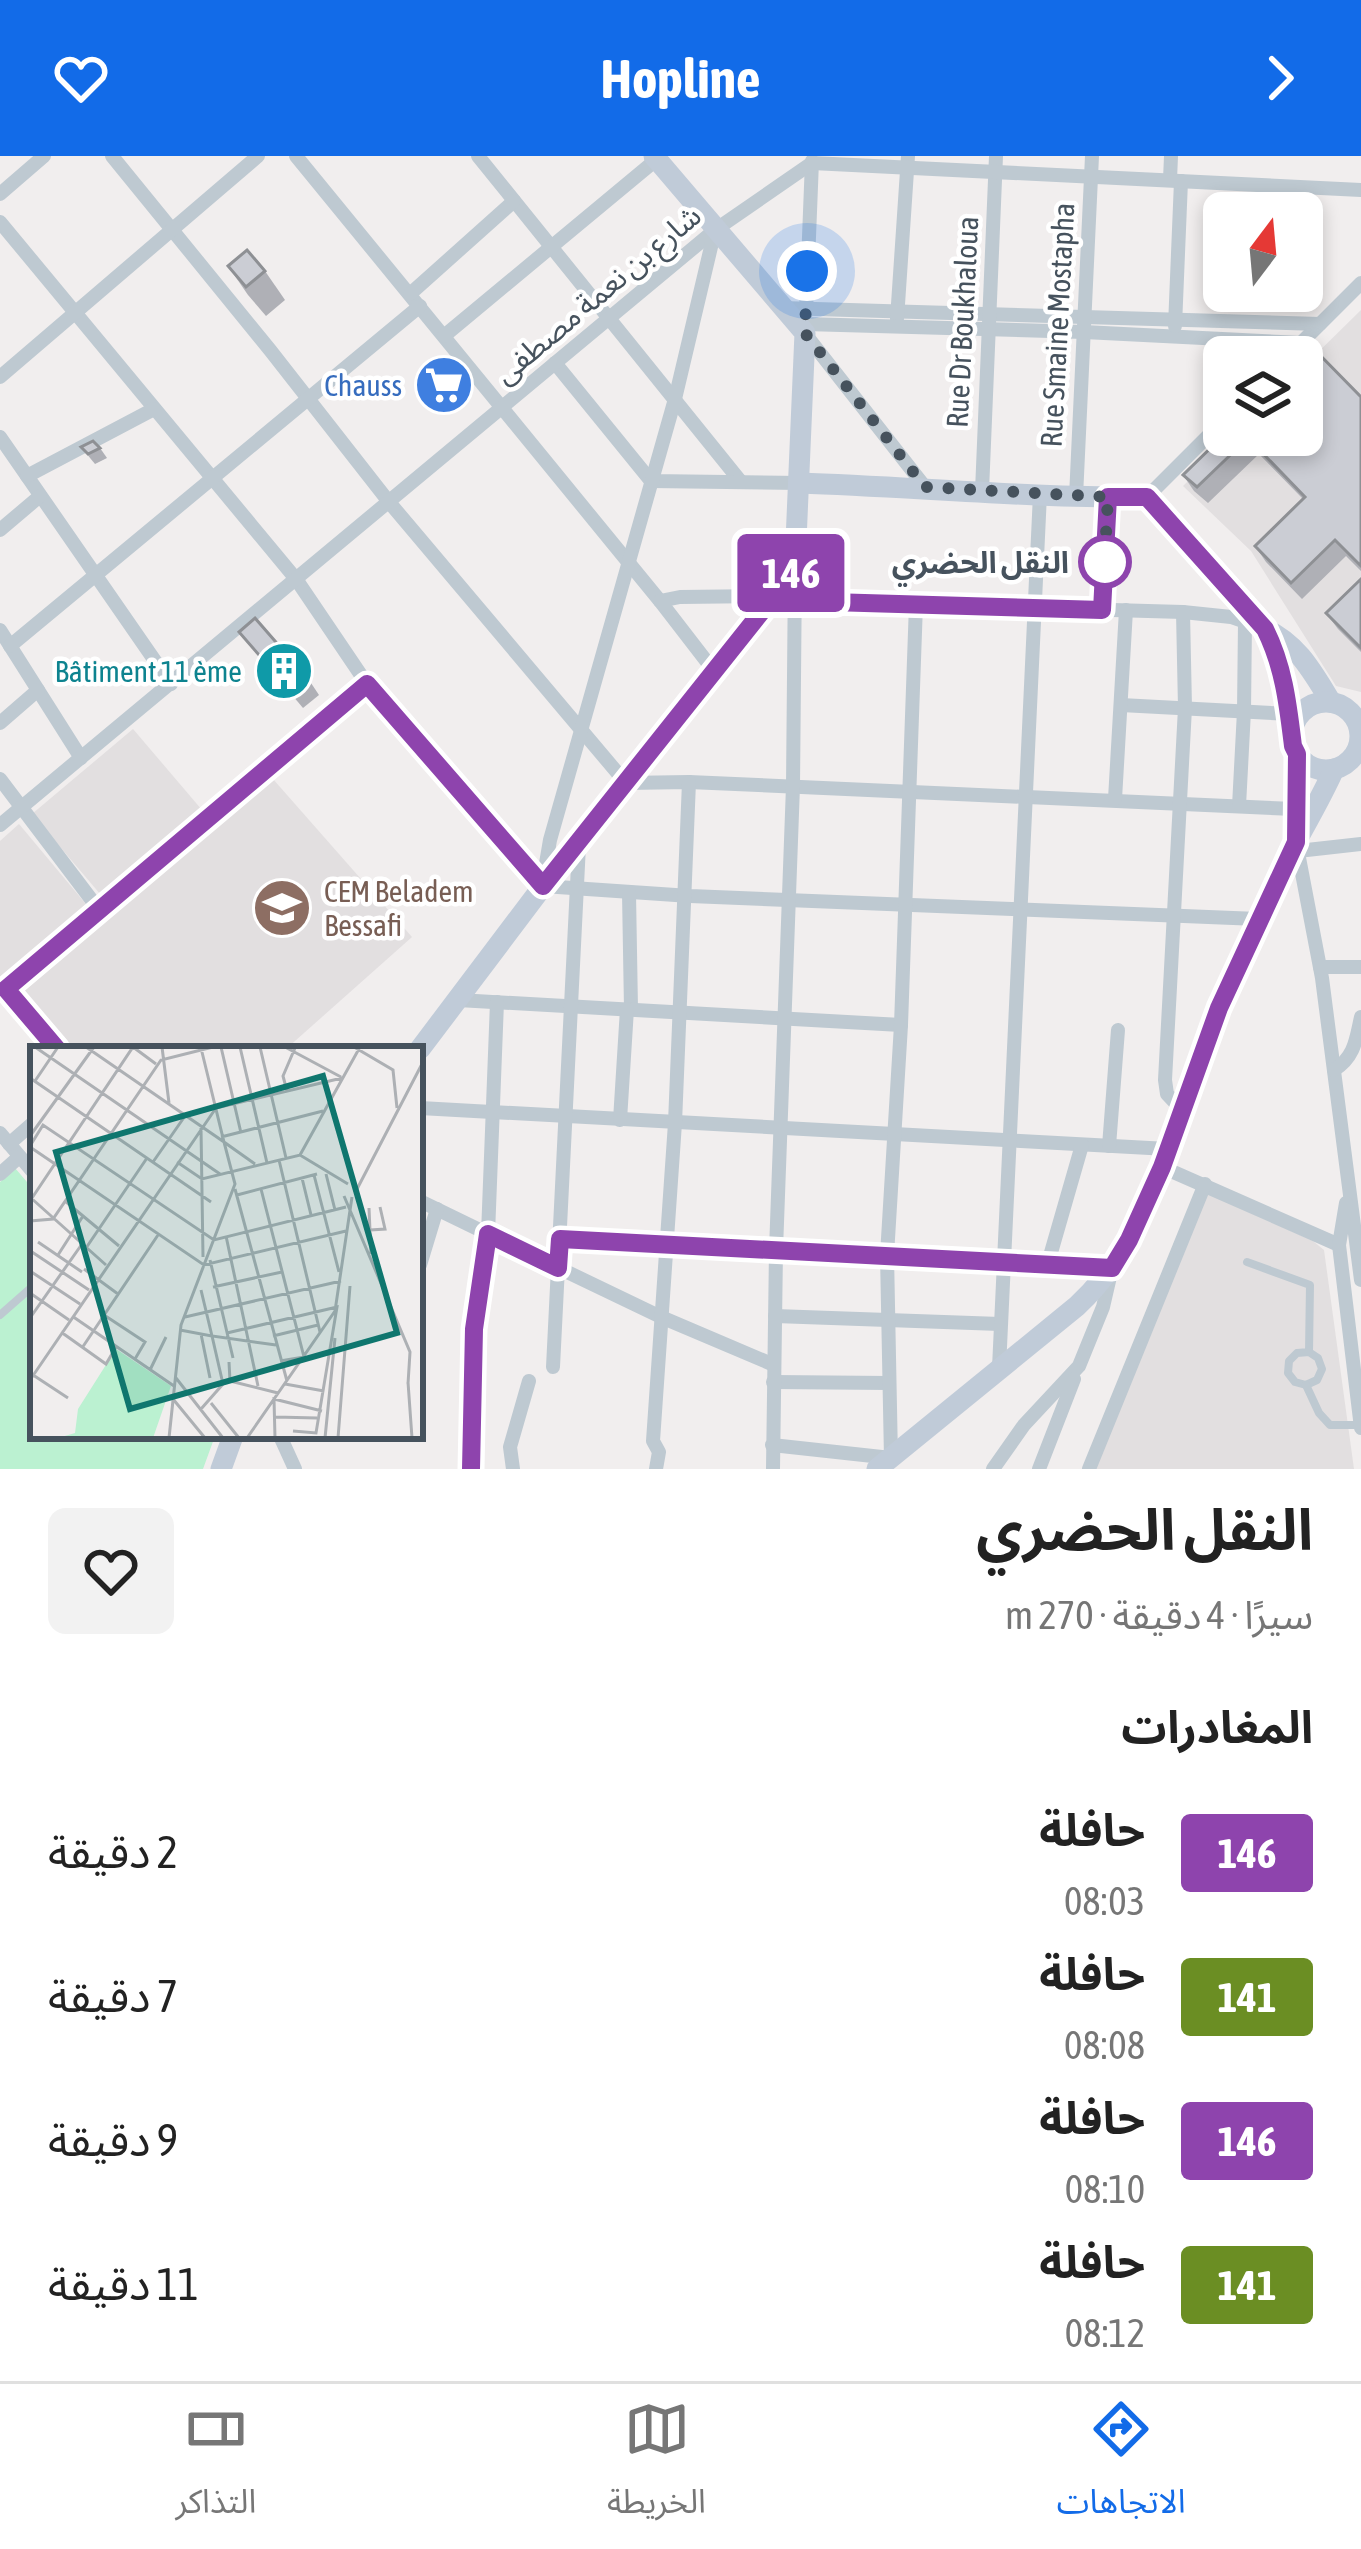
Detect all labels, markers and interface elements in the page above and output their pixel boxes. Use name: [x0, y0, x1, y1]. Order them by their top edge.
icon: heart: [48, 45, 114, 111]
icon: forward: [1247, 45, 1313, 111]
text: Hopline: [601, 48, 760, 109]
north arrow: [1203, 192, 1323, 312]
map controls: [1203, 192, 1323, 456]
street label: شارع بن نعمة مصطفى: [487, 198, 711, 395]
street label: Rue Smaine Mostapha: [1034, 202, 1080, 448]
street label: Rue Dr Boukhaloua: [939, 215, 985, 429]
your location: [777, 241, 837, 301]
button: layers: [1203, 336, 1323, 456]
supermarket icon: Chauss: [413, 354, 475, 416]
place label: Chauss: [324, 368, 402, 402]
line badge: 146: [722, 534, 860, 612]
marker: النقل الحضري: [1080, 537, 1130, 587]
place label: النقل الحضري: [892, 545, 1069, 587]
text: 146: [761, 549, 821, 597]
building icon: Bâtiment 11 ème: [253, 640, 315, 702]
place label: Bâtiment 11 ème: [55, 654, 242, 688]
place label: CEM Beladem Bessafi: [324, 874, 474, 942]
school or university icon: CEM Beladem Bessafi: [251, 877, 313, 939]
inset map: [30, 1046, 423, 1439]
text: النقل الحضري: [976, 1497, 1313, 1562]
button: heart: [48, 1508, 174, 1634]
text: سيرًا · 4 دقيقة · 270 m: [1005, 1593, 1313, 1637]
text: المغادرات: [1121, 1701, 1313, 1753]
text: حافلة: [1039, 1804, 1145, 1856]
text: 2 دقيقة: [48, 1826, 178, 1878]
text: 146: [1217, 1829, 1277, 1877]
text: 08:03: [1064, 1879, 1145, 1923]
text: حافلة: [1039, 1948, 1145, 2000]
text: 7 دقيقة: [48, 1970, 178, 2022]
text: 141: [1217, 1973, 1277, 2021]
text: 08:08: [1064, 2023, 1145, 2067]
text: حافلة: [1039, 2092, 1145, 2144]
text: 9 دقيقة: [48, 2114, 178, 2166]
text: 146: [1217, 2117, 1277, 2165]
text: 08:10: [1065, 2167, 1145, 2211]
text: حافلة: [1039, 2236, 1145, 2288]
text: 11 دقيقة: [48, 2258, 199, 2310]
text: 141: [1217, 2261, 1277, 2309]
text: 08:12: [1065, 2311, 1145, 2355]
tab: التذاكر: [175, 2396, 256, 2537]
tab: الخريطة: [607, 2396, 706, 2537]
tab: الاتجاهات: [1057, 2396, 1186, 2537]

